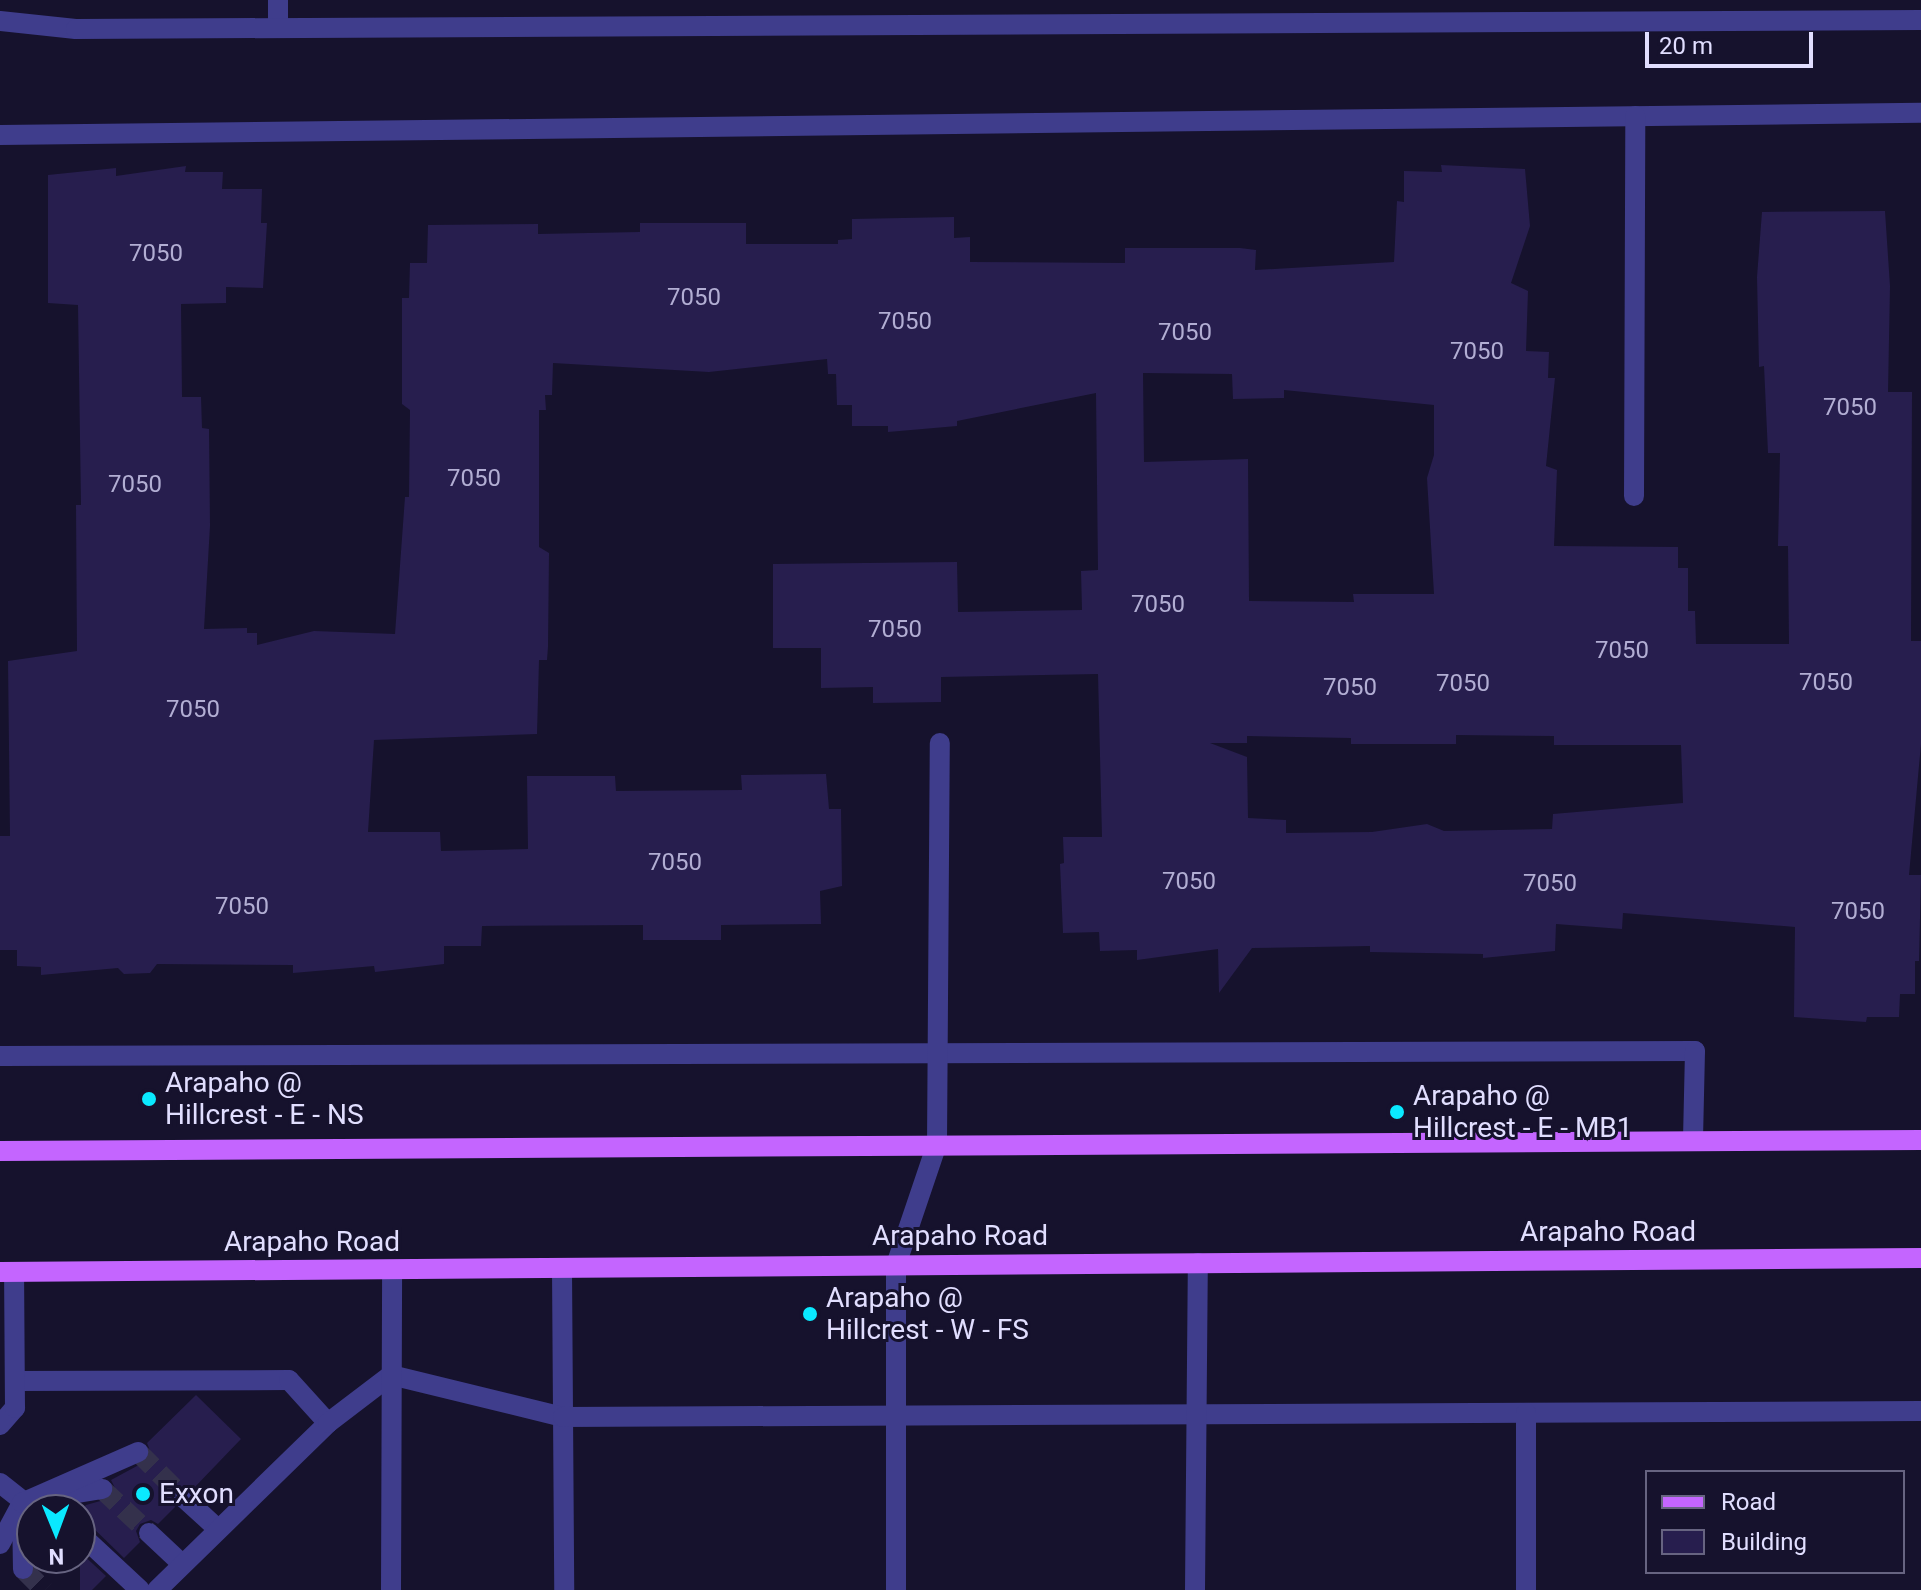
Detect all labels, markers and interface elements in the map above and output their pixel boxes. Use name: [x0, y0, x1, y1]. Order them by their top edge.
scale bar: [1649, 16, 1817, 66]
text: 20 m: [1659, 32, 1713, 60]
house number: 7050: [129, 240, 183, 268]
house number: 7050: [667, 284, 721, 312]
house number: 7050: [878, 308, 932, 336]
house number: 7050: [1158, 319, 1212, 347]
house number: 7050: [1450, 338, 1504, 366]
house number: 7050: [1823, 394, 1877, 422]
house number: 7050: [447, 465, 501, 493]
house number: 7050: [108, 471, 162, 499]
house number: 7050: [1131, 591, 1185, 619]
house number: 7050: [868, 616, 922, 644]
house number: 7050: [1595, 637, 1649, 665]
house number: 7050: [1799, 669, 1853, 697]
house number: 7050: [1436, 670, 1490, 698]
house number: 7050: [1323, 674, 1377, 702]
house number: 7050: [166, 696, 220, 724]
house number: 7050: [648, 849, 702, 877]
house number: 7050: [1162, 868, 1216, 896]
house number: 7050: [1523, 870, 1577, 898]
house number: 7050: [215, 893, 269, 921]
house number: 7050: [1831, 898, 1885, 926]
place label: Arapaho @ Hillcrest - E - NS: [165, 1066, 364, 1132]
place label: Arapaho @ Hillcrest - E - MB1: [1413, 1079, 1633, 1145]
marker: Arapaho @ Hillcrest - E - NS: [140, 1090, 158, 1108]
marker: Arapaho @ Hillcrest - E - MB1: [1388, 1103, 1406, 1121]
street label: Arapaho Road: [1520, 1215, 1696, 1249]
street label: Arapaho Road: [872, 1219, 1048, 1253]
street label: Arapaho Road: [224, 1225, 400, 1259]
place label: Arapaho @ Hillcrest - W - FS: [826, 1281, 1029, 1347]
marker: Arapaho @ Hillcrest - W - FS: [801, 1305, 819, 1323]
legend: [1645, 1470, 1905, 1574]
place label: Exxon: [159, 1477, 234, 1511]
marker: Exxon: [134, 1485, 152, 1503]
text: Road: [1721, 1488, 1776, 1516]
north arrow: [16, 1494, 96, 1574]
text: Building: [1721, 1528, 1807, 1556]
text: N: [48, 1544, 64, 1569]

